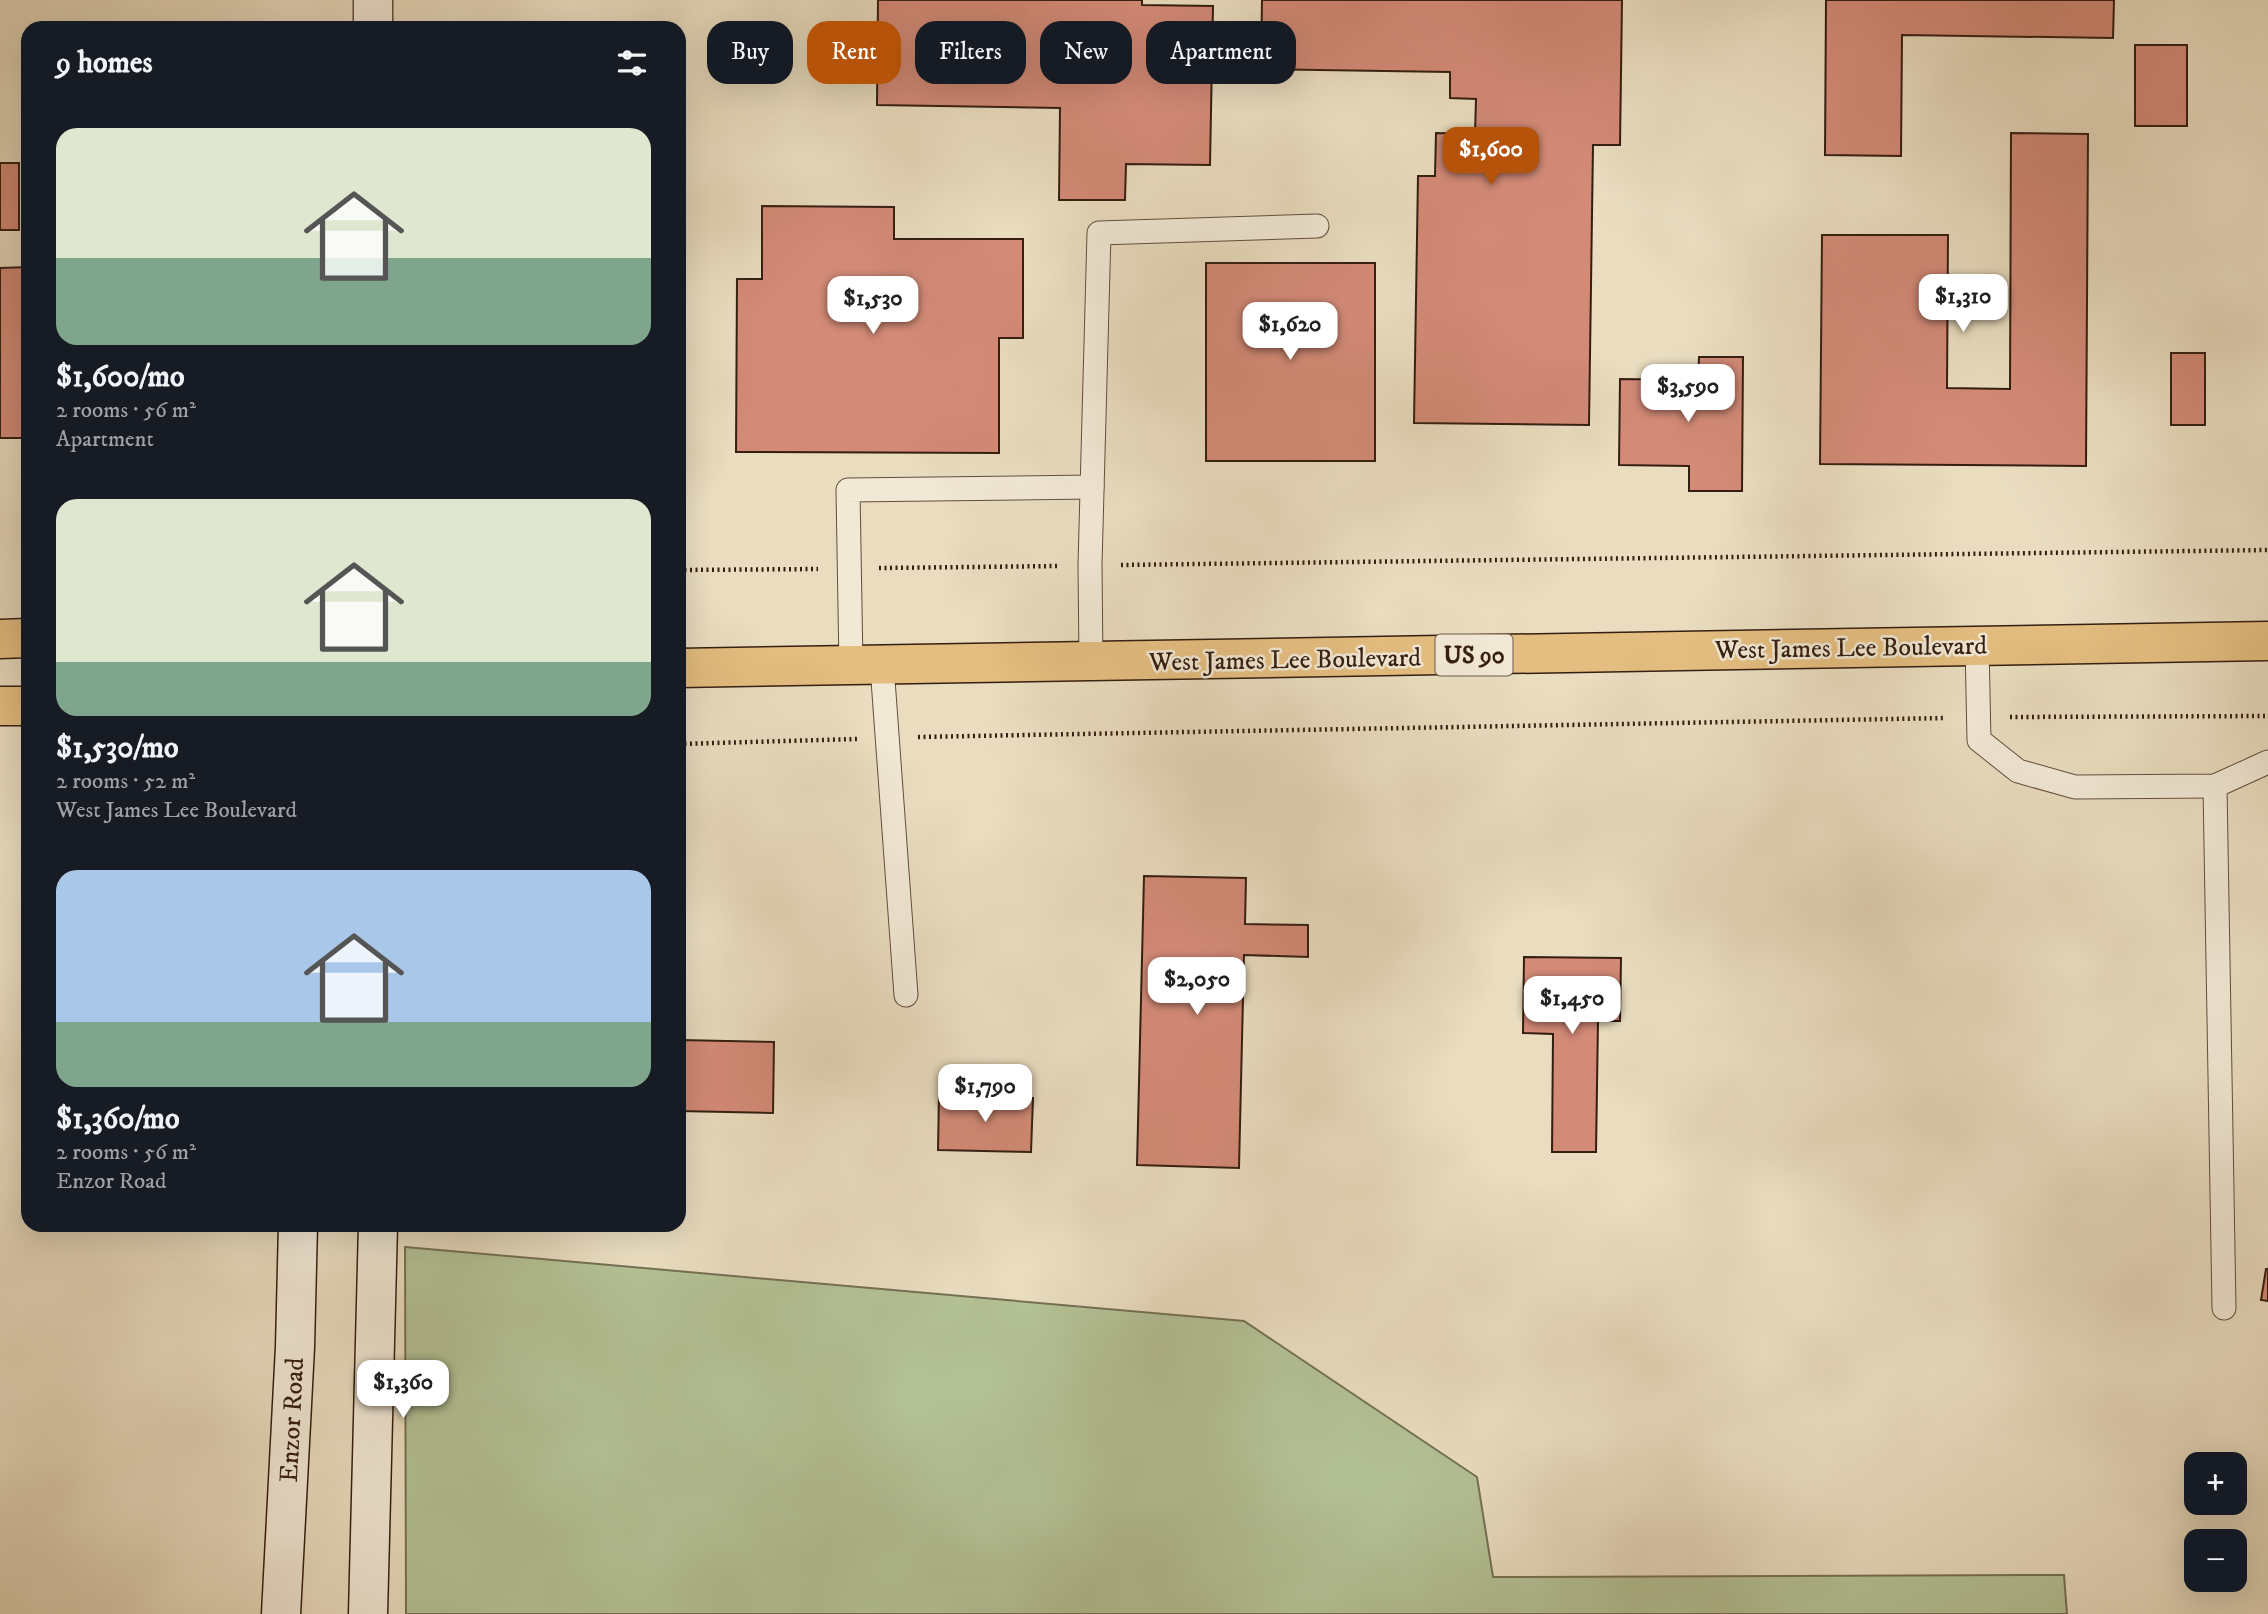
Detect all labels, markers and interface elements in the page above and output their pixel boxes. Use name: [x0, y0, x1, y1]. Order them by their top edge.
chip: Buy: [707, 21, 793, 84]
chip: Rent: [807, 21, 901, 84]
chip: Filters: [915, 21, 1026, 84]
chip: New: [1040, 21, 1132, 84]
chip: Apartment: [1146, 21, 1296, 84]
icon: filters: [613, 44, 651, 82]
text: 9 homes: [56, 45, 153, 82]
pin: $1,600: [1434, 128, 1548, 187]
text: $1,600: [1459, 135, 1523, 164]
icon: home: [291, 173, 417, 299]
pin: $1,310: [1906, 274, 2020, 334]
pin: $1,530: [816, 276, 930, 336]
text: $1,310: [1935, 282, 1991, 311]
text: $1,530: [843, 284, 903, 313]
pin: $1,620: [1233, 302, 1347, 362]
text: $1,620: [1259, 310, 1321, 339]
text: $1,600/mo: [56, 359, 185, 396]
pin: $3,590: [1631, 364, 1745, 424]
text: $3,590: [1657, 372, 1719, 401]
text: 2 rooms · 56 m²: [56, 396, 196, 425]
text: Apartment: [56, 425, 154, 454]
icon: home: [291, 544, 417, 670]
street label: West James Lee Boulevard: [1714, 630, 1987, 667]
road number: US 90: [1436, 634, 1512, 676]
street label: West James Lee Boulevard: [1148, 642, 1421, 679]
text: $1,530/mo: [56, 730, 178, 767]
text: 2 rooms · 52 m²: [56, 767, 195, 796]
text: West James Lee Boulevard: [56, 796, 297, 825]
icon: home: [291, 915, 417, 1041]
pin: $2,050: [1140, 958, 1254, 1017]
text: $2,050: [1164, 965, 1230, 994]
pin: $1,450: [1515, 976, 1629, 1036]
text: $1,450: [1540, 984, 1604, 1013]
pin: $1,790: [928, 1064, 1042, 1124]
text: $1,790: [954, 1072, 1016, 1101]
text: $1,360/mo: [56, 1101, 180, 1138]
text: 2 rooms · 56 m²: [56, 1138, 196, 1167]
text: Enzor Road: [56, 1167, 167, 1196]
street label: Enzor Road: [273, 1357, 312, 1483]
pin: $1,360: [346, 1360, 460, 1420]
text: $1,360: [373, 1368, 433, 1397]
map controls: [2184, 1452, 2247, 1592]
button: +: [2184, 1452, 2247, 1515]
button: −: [2184, 1529, 2247, 1592]

